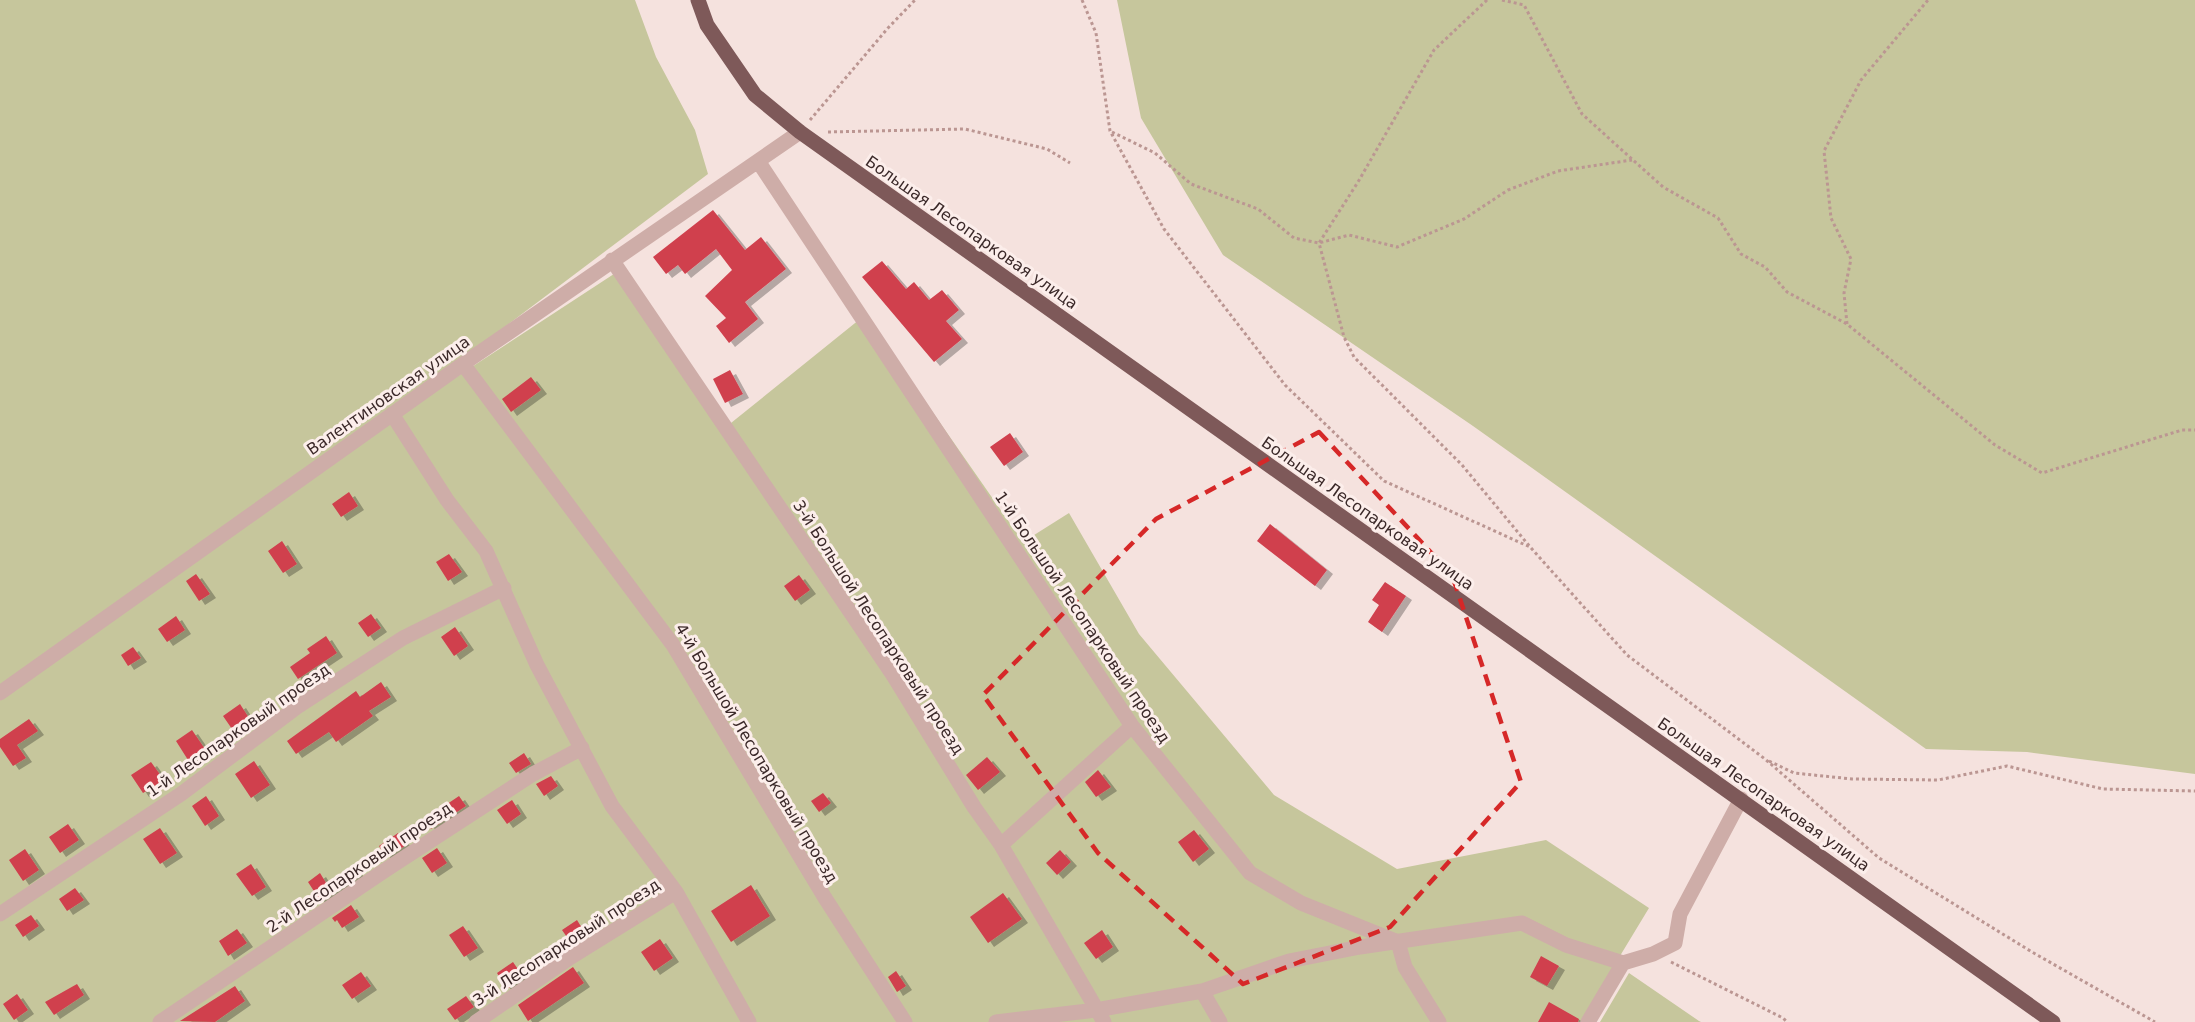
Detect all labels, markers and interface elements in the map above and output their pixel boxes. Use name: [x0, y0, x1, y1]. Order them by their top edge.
street label: Большая Лесопарковая улица: [862, 152, 1081, 313]
street label: Валентиновская улица: [303, 332, 473, 459]
street label: Большая Лесопарковая улица: [1258, 433, 1477, 594]
street label: 1-й Большой Лесопарковый проезд: [991, 488, 1174, 747]
street label: 3-й Большой Лесопарковый проезд: [789, 497, 968, 758]
street label: 4-й Большой Лесопарковый проезд: [671, 620, 842, 887]
street label: 1-й Лесопарковый проезд: [143, 660, 333, 801]
street label: Большая Лесопарковая улица: [1654, 714, 1873, 875]
street label: 2-й Лесопарковый проезд: [263, 798, 455, 937]
street label: 3-й Лесопарковый проезд: [469, 875, 663, 1010]

